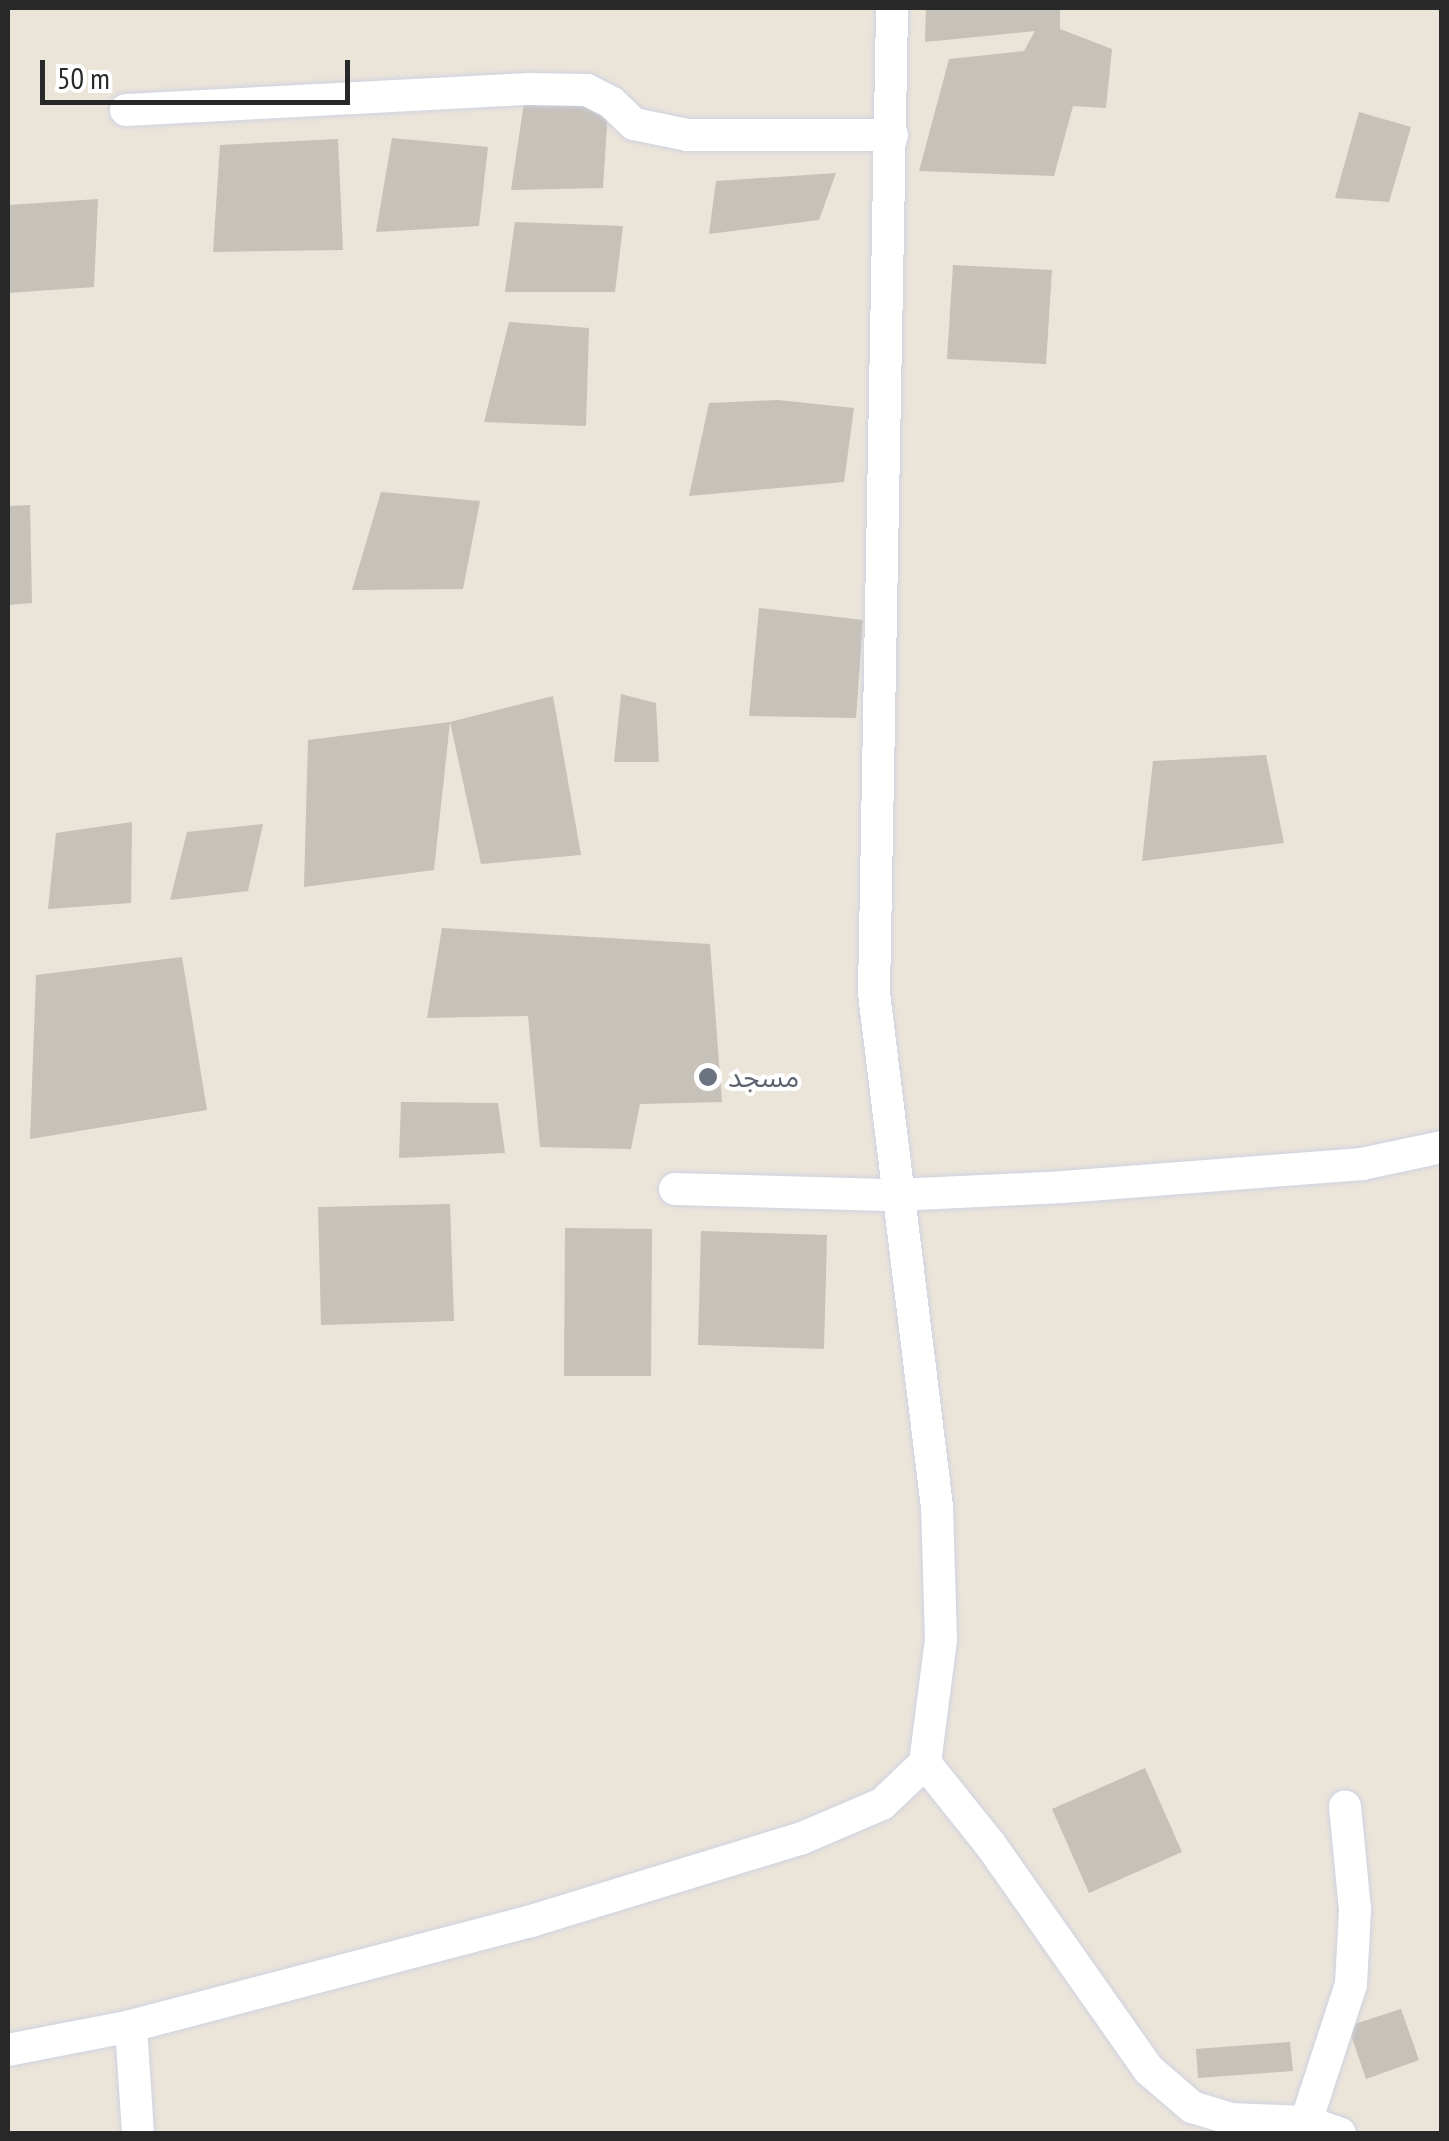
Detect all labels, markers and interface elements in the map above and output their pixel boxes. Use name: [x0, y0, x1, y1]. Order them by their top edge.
scale bar: [45, 40, 355, 102]
text: 50 m: [57, 58, 110, 97]
place label: مسجد: [728, 1060, 799, 1094]
marker: مسجد: [697, 1066, 719, 1088]

